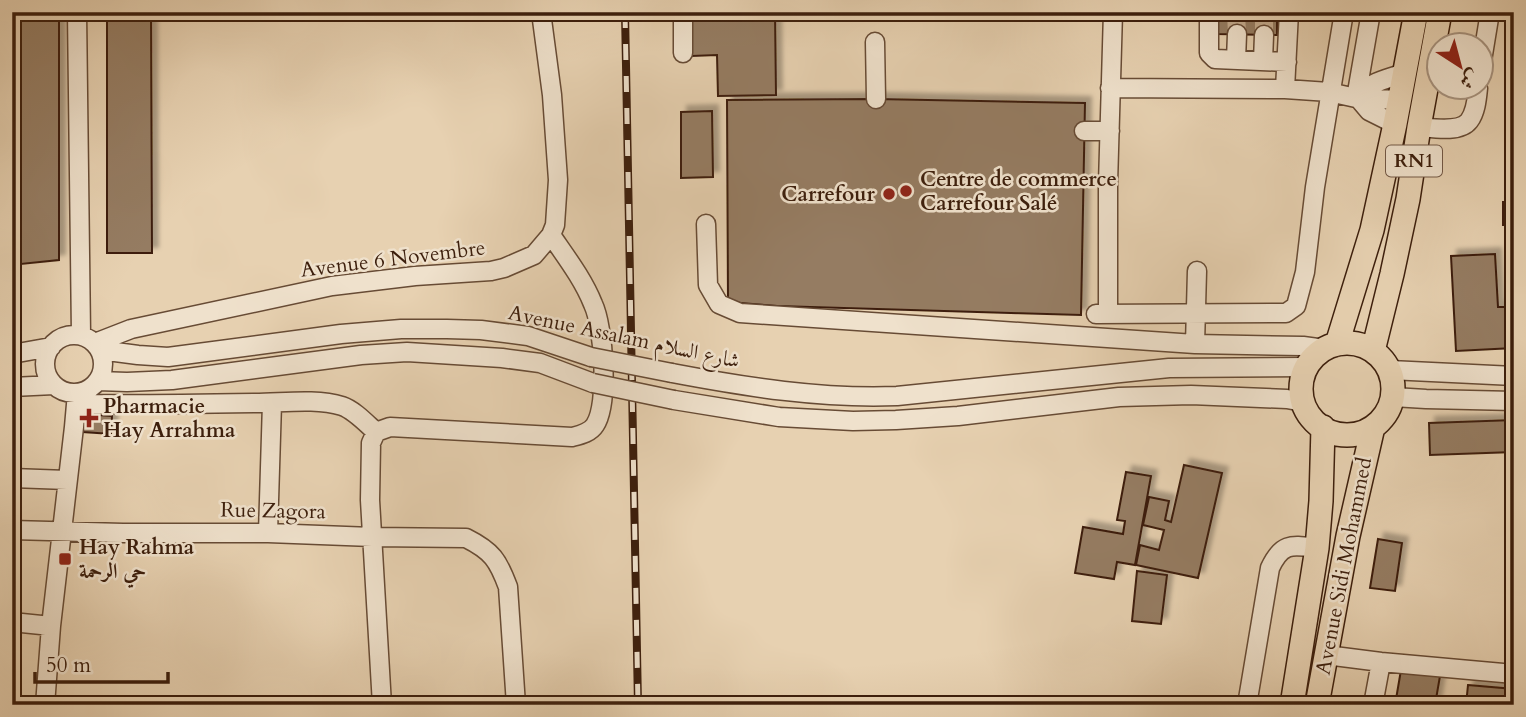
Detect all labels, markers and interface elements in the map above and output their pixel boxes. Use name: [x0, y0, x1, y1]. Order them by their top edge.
north arrow: [1424, 32, 1494, 102]
text: ش: [1454, 63, 1485, 95]
road number: RN1: [1386, 146, 1442, 176]
place label: Centre de commerce Carrefour Salé: [920, 165, 1117, 218]
place label: Carrefour: [781, 180, 876, 209]
marker: Centre de commerce Carrefour Salé: [898, 183, 914, 199]
marker: Carrefour: [881, 186, 897, 202]
street label: Avenue 6 Novembre: [299, 233, 487, 285]
street label: Avenue Assalam شارع السلام: [505, 298, 742, 379]
place label: Pharmacie Hay Arrahma: [103, 392, 236, 445]
marker: Pharmacie Hay Arrahma: [81, 410, 97, 426]
street label: Avenue Sidi Mohammed: [1309, 455, 1379, 677]
street label: Rue Zagora: [220, 496, 326, 526]
place label: Hay Rahma حي الرحمة: [79, 533, 195, 589]
marker: Hay Rahma حي الرحمة: [57, 551, 73, 567]
scale bar: [35, 640, 168, 684]
text: 50 m: [46, 651, 91, 680]

